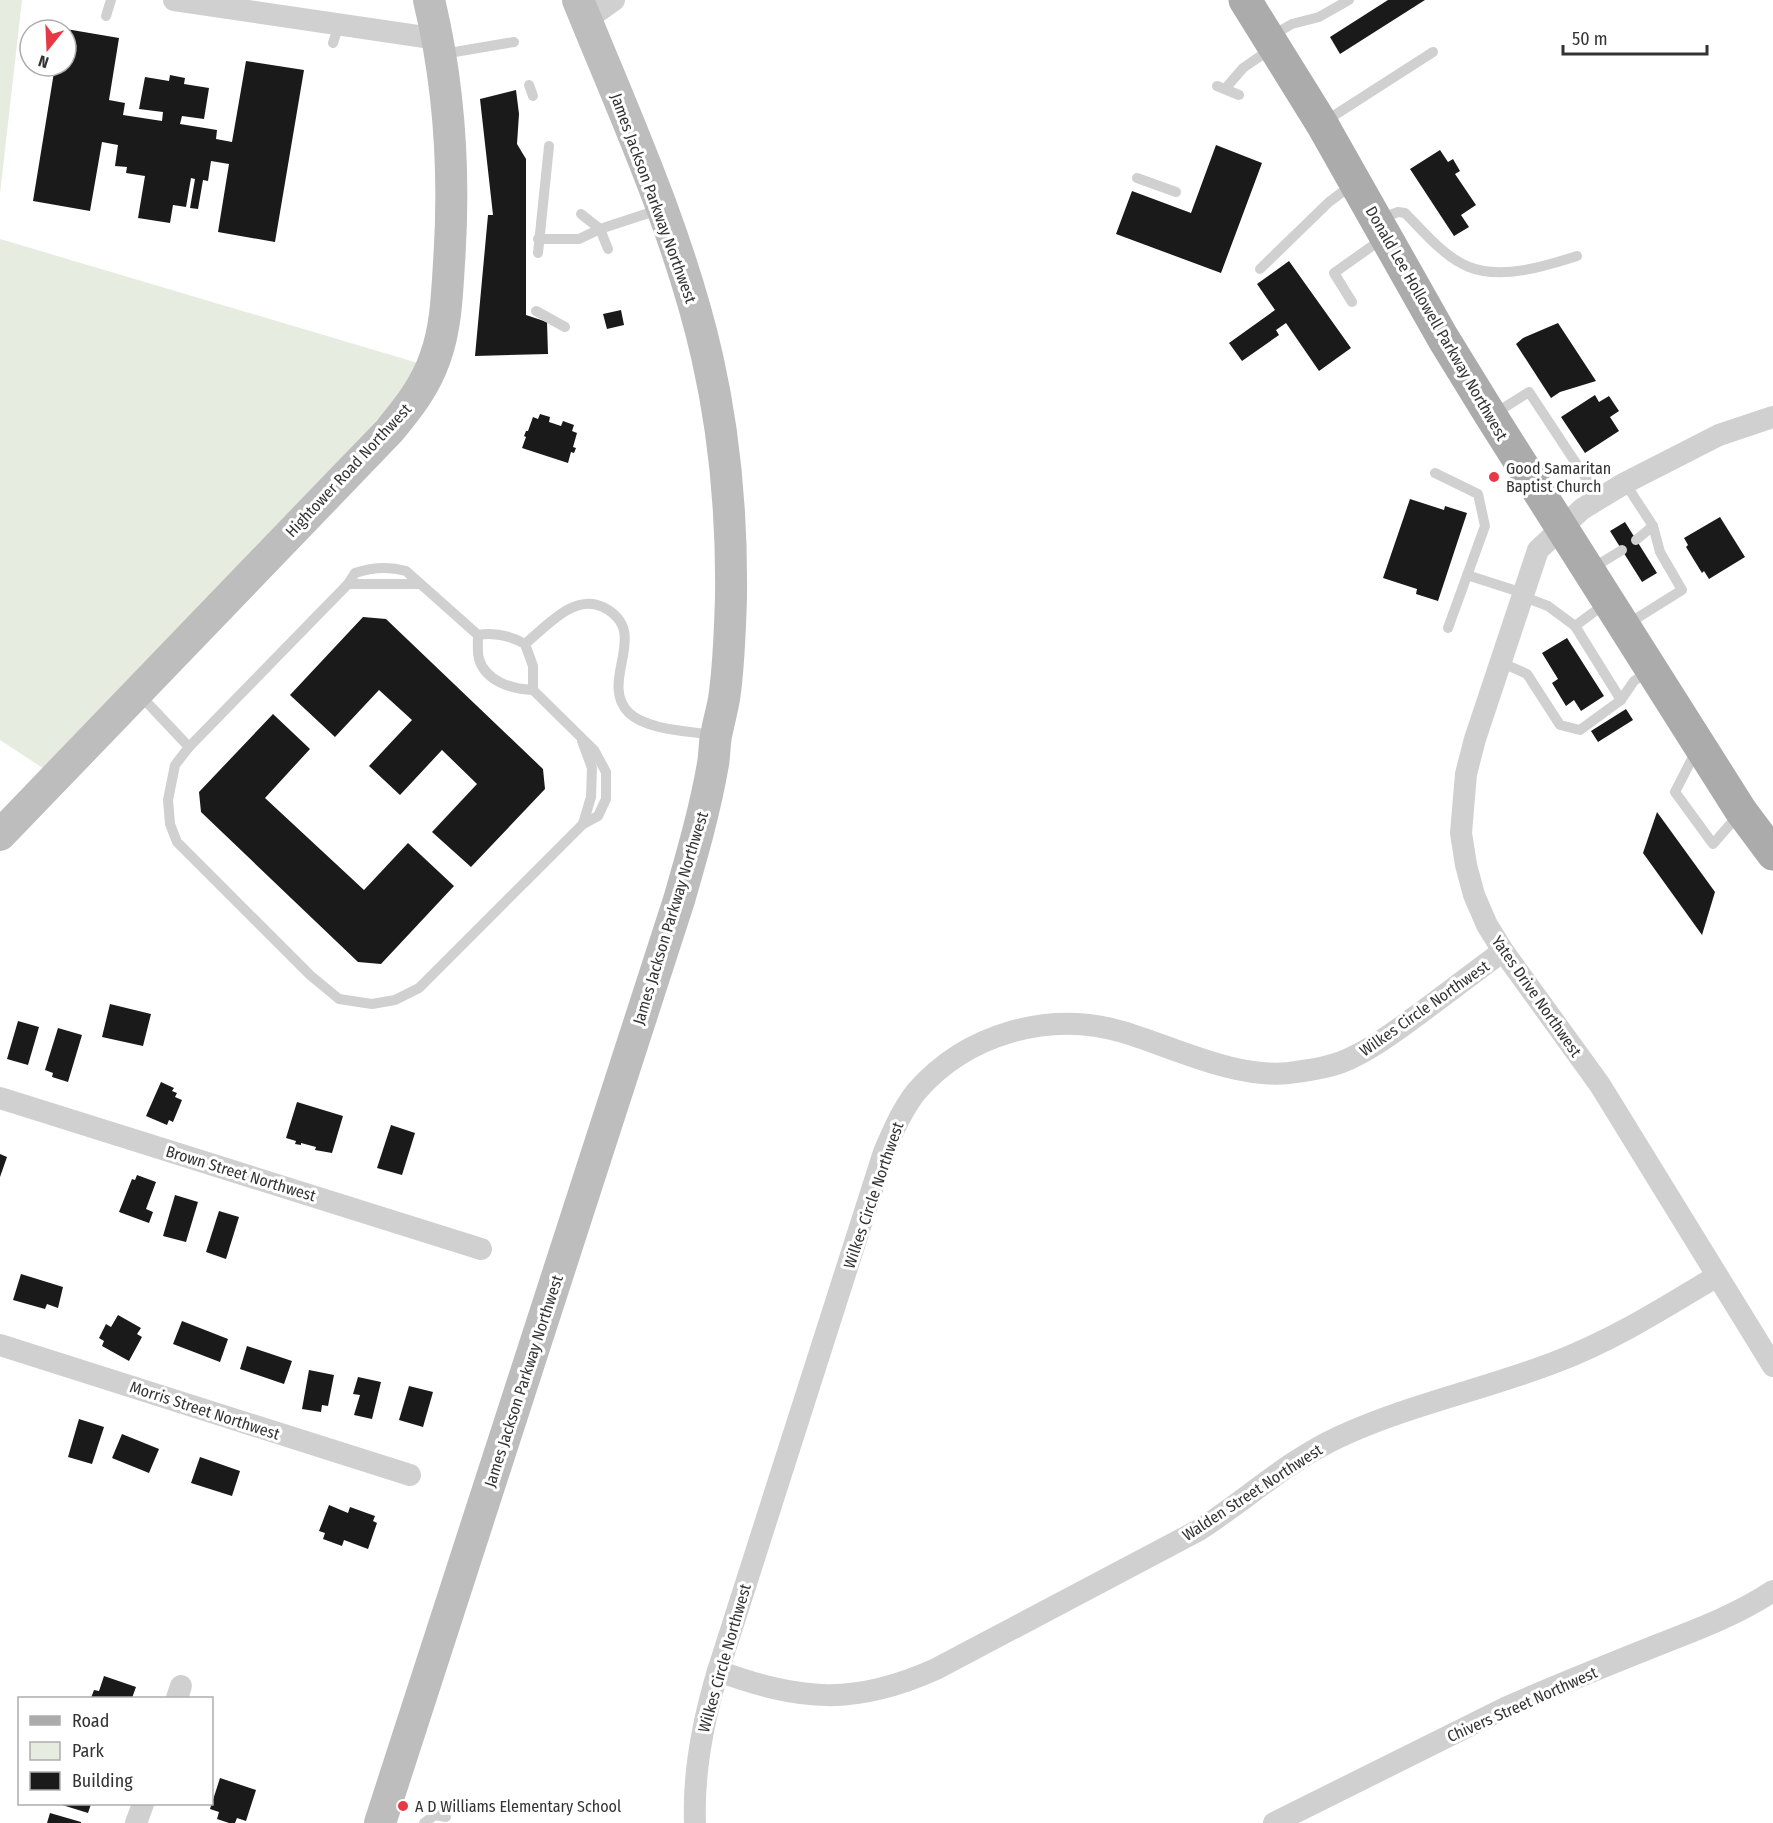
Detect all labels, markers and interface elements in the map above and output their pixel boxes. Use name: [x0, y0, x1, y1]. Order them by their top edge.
north arrow: [18, 18, 78, 78]
scale bar: [1563, 18, 1707, 56]
text: 50 m: [1572, 28, 1608, 50]
text: N: [36, 51, 51, 72]
street label: James Jackson Parkway Northwest: [607, 91, 701, 306]
street label: Donald Lee Hollowell Parkway Northwest: [1362, 203, 1512, 444]
street label: Hightower Road Northwest: [282, 399, 416, 541]
place label: Good Samaritan Baptist Church: [1506, 459, 1611, 496]
marker: Good Samaritan Baptist Church: [1487, 470, 1501, 484]
street label: James Jackson Parkway Northwest: [629, 809, 712, 1027]
street label: Yates Drive Northwest: [1488, 932, 1586, 1061]
street label: Wilkes Circle Northwest: [1356, 956, 1493, 1060]
street label: Wilkes Circle Northwest: [839, 1119, 908, 1271]
street label: Brown Street Northwest: [164, 1142, 319, 1206]
street label: James Jackson Parkway Northwest: [480, 1272, 567, 1490]
street label: Morris Street Northwest: [127, 1377, 283, 1444]
street label: Walden Street Northwest: [1179, 1440, 1326, 1545]
street label: Wilkes Circle Northwest: [694, 1581, 755, 1735]
street label: Chivers Street Northwest: [1444, 1662, 1601, 1746]
legend: [18, 1697, 213, 1805]
text: Road: [72, 1710, 109, 1732]
text: Park: [72, 1740, 105, 1762]
text: Building: [72, 1770, 133, 1792]
place label: A D Williams Elementary School: [415, 1797, 621, 1816]
marker: A D Williams Elementary School: [396, 1799, 410, 1813]

